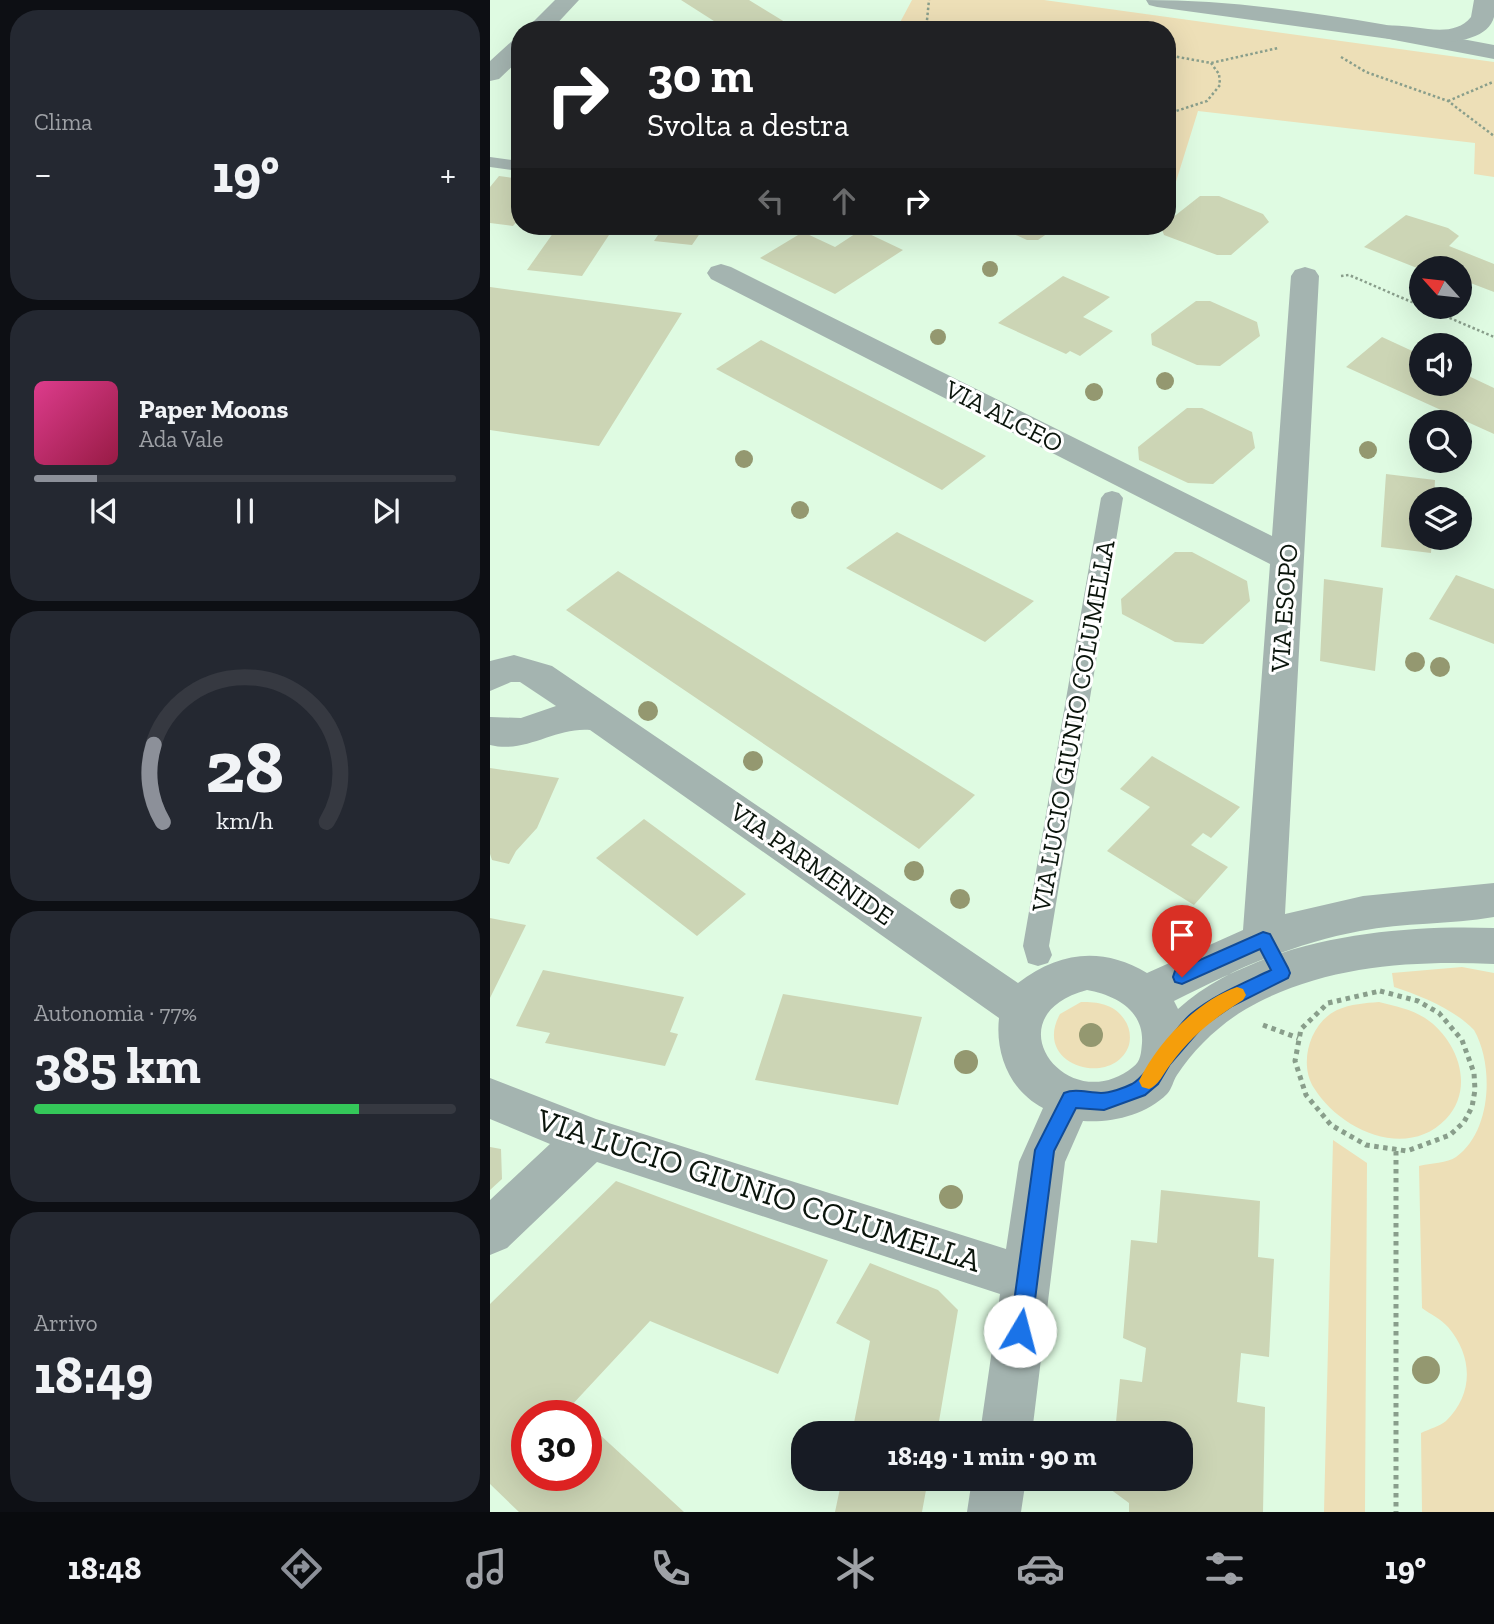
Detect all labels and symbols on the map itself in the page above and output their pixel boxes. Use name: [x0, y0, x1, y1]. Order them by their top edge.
north arrow: [1409, 256, 1472, 318]
street label: VIA ALCEO: [939, 372, 1068, 459]
street label: VIA LUCIO GIUNIO COLUMELLA: [1024, 536, 1122, 916]
street label: VIA ESOPO: [1263, 543, 1304, 674]
street label: VIA PARMENIDE: [723, 795, 900, 932]
pin: [1152, 905, 1212, 977]
street label: VIA LUCIO GIUNIO COLUMELLA: [531, 1100, 986, 1280]
position arrow: [983, 1294, 1057, 1368]
speed limit sign: 30: [511, 1400, 602, 1491]

